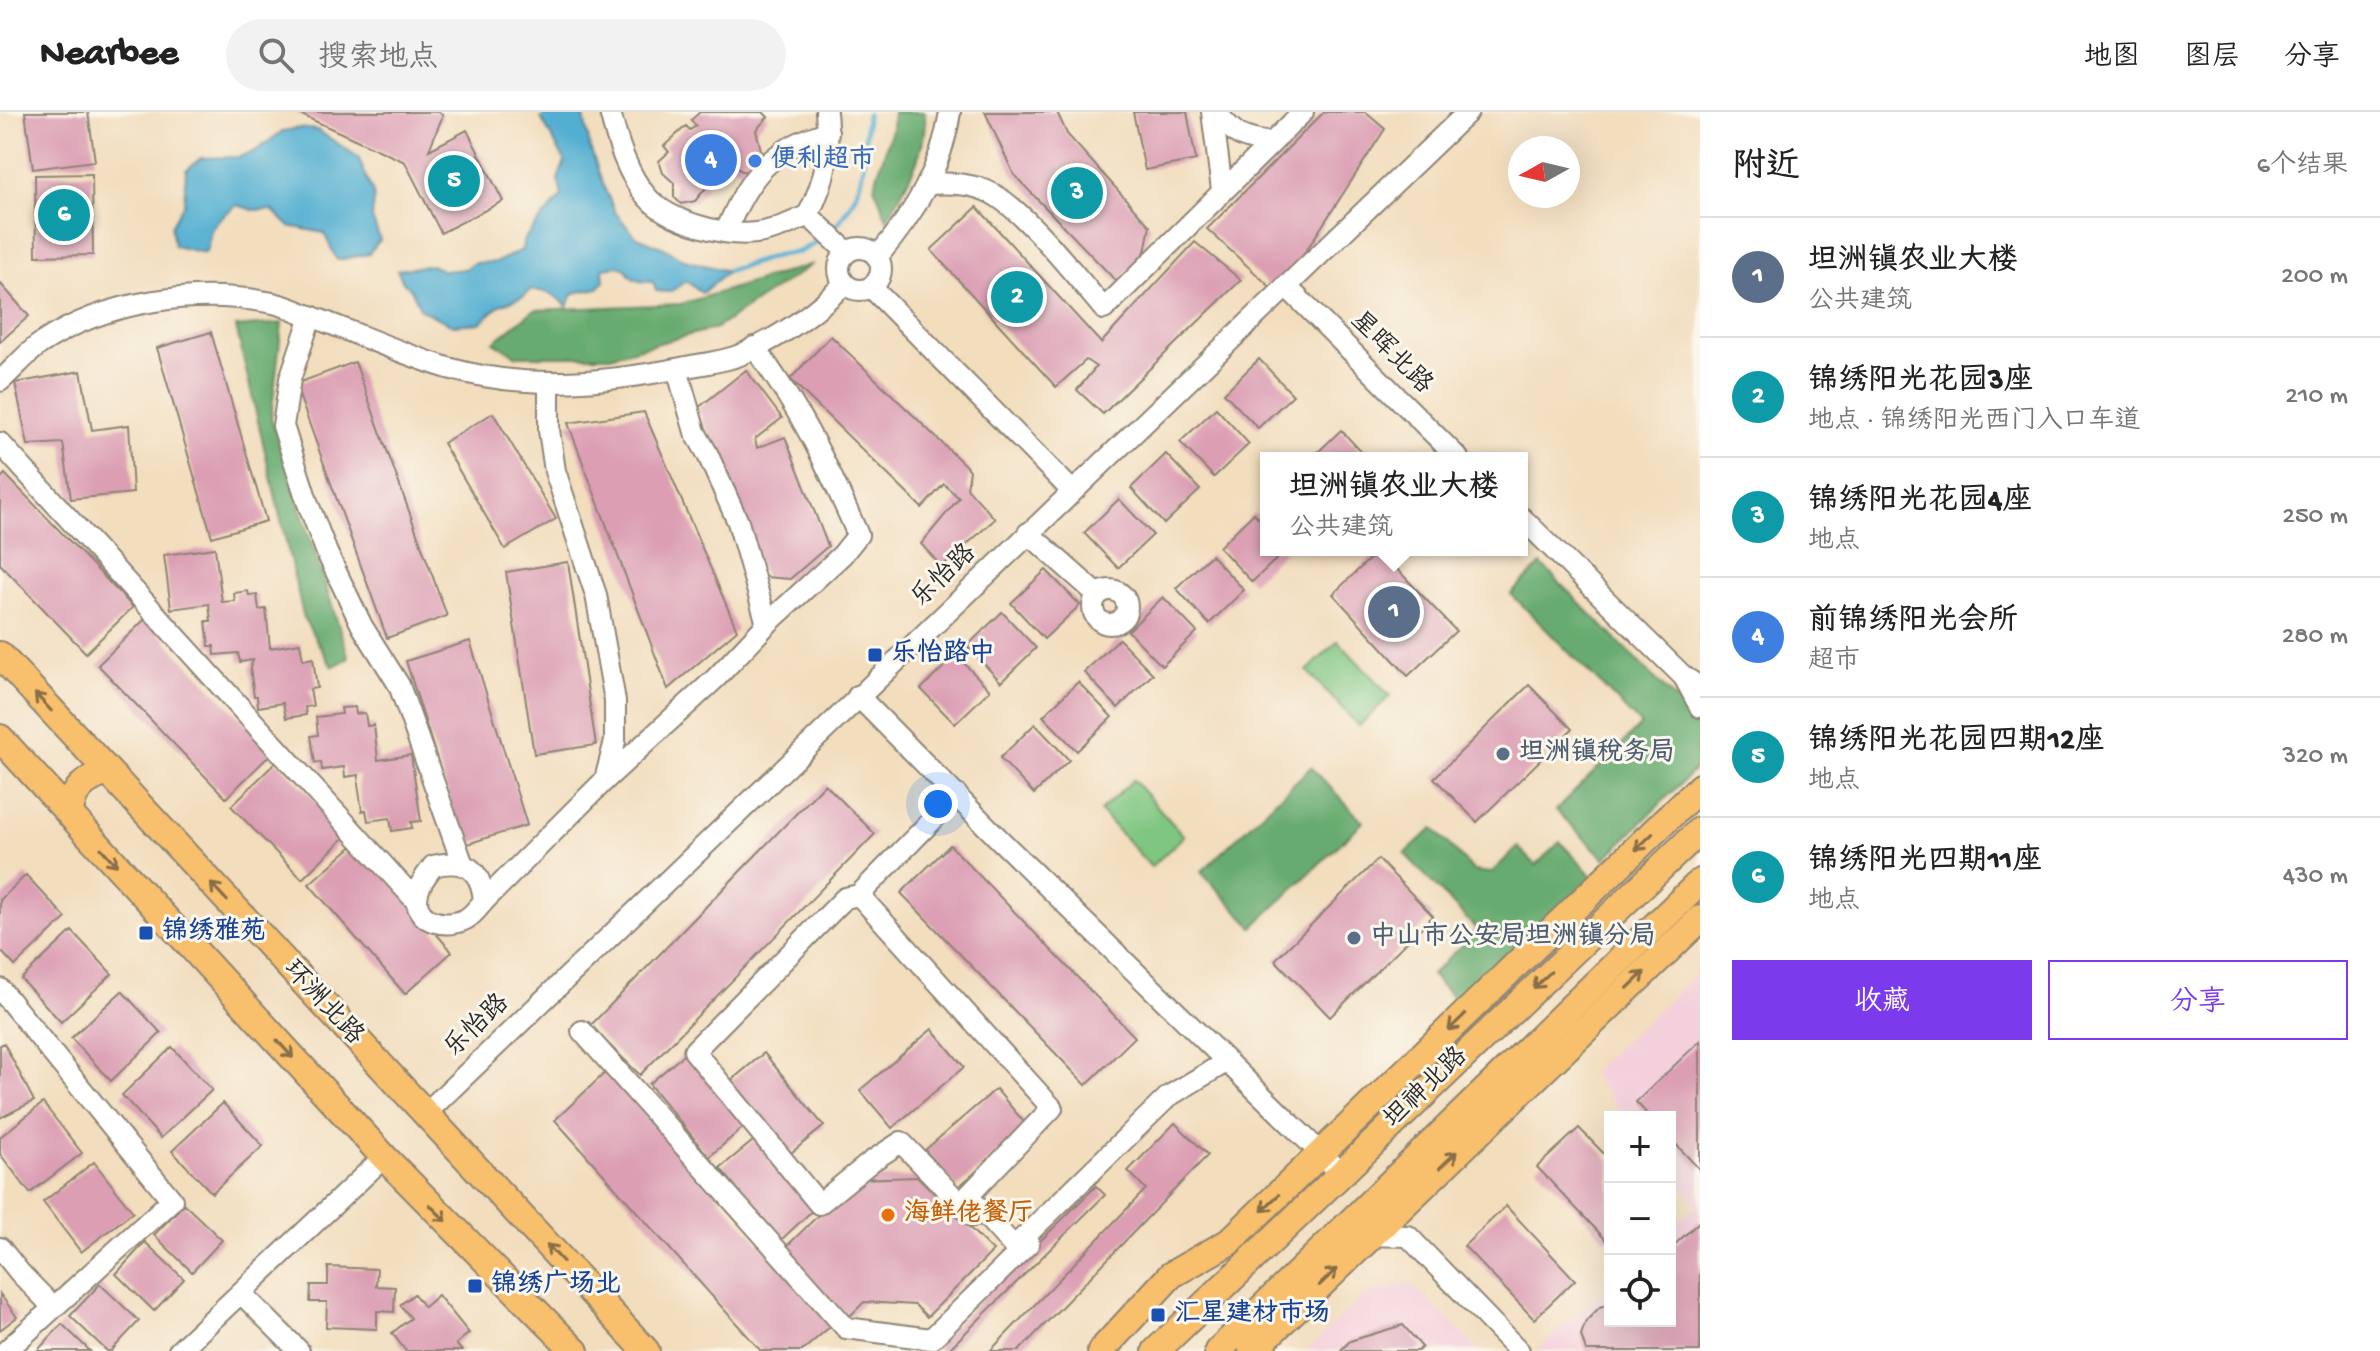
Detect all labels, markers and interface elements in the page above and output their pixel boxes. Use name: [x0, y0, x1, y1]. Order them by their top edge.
search box: [226, 19, 786, 91]
text: Nearbee: [40, 33, 178, 77]
icon: search: [254, 33, 298, 77]
text: 搜索地点: [318, 42, 438, 77]
text: 地图: [2084, 42, 2140, 75]
text: 图层: [2184, 42, 2240, 75]
text: 分享: [2284, 42, 2340, 75]
pin: 4: [685, 130, 737, 190]
north arrow: [1508, 136, 1580, 208]
place label: 便利超市: [771, 144, 875, 177]
text: 附近: [1732, 149, 1800, 189]
pin: 5: [428, 151, 480, 211]
marker: 便利超市: [746, 152, 764, 170]
text: 6个结果: [2257, 152, 2348, 183]
pin: 3: [1051, 163, 1103, 223]
pin: 6: [38, 185, 90, 245]
text: 坦洲镇农业大楼: [1808, 245, 2018, 280]
text: 1: [1753, 262, 1763, 293]
text: 200 m: [2281, 262, 2348, 293]
pin: 2: [991, 267, 1043, 327]
text: 公共建筑: [1808, 287, 1912, 318]
street label: 星晖北路: [1342, 305, 1439, 402]
text: 锦绣阳光花园3座: [1808, 365, 2034, 400]
text: 2: [1752, 382, 1764, 413]
text: 210 m: [2285, 382, 2348, 413]
text: 地点 · 锦绣阳光西门入口车道: [1808, 407, 2140, 438]
popup: [1260, 452, 1528, 556]
text: 坦洲镇农业大楼: [1289, 472, 1499, 507]
text: 锦绣阳光花园4座: [1808, 485, 2032, 520]
text: 3: [1751, 502, 1765, 533]
text: 250 m: [2282, 502, 2348, 533]
text: 公共建筑: [1289, 514, 1393, 545]
text: 地点: [1808, 527, 1860, 558]
street label: 乐怡路: [905, 537, 984, 615]
pin: 1: [1368, 582, 1420, 642]
text: 前锦绣阳光会所: [1808, 605, 2018, 640]
text: 4: [1752, 622, 1764, 653]
text: 280 m: [2282, 622, 2348, 653]
place label: 乐怡路中: [891, 638, 995, 671]
marker: 乐怡路中: [866, 646, 884, 664]
text: 超市: [1808, 647, 1860, 678]
one-way arrow: [34, 692, 52, 712]
text: 锦绣阳光花园四期12座: [1808, 725, 2105, 760]
place label: 坦洲镇税务局: [1519, 737, 1675, 770]
text: 5: [1751, 742, 1765, 773]
text: 320 m: [2282, 742, 2348, 773]
marker: 坦洲镇税务局: [1494, 745, 1512, 763]
text: 地点: [1808, 767, 1860, 798]
your location: [918, 784, 958, 824]
one-way arrow: [1634, 832, 1654, 851]
text: 锦绣阳光四期11座: [1808, 845, 2042, 880]
one-way arrow: [100, 847, 118, 867]
text: 6: [1751, 862, 1765, 893]
text: 430 m: [2283, 862, 2348, 893]
one-way arrow: [211, 883, 229, 903]
text: 地点: [1808, 887, 1860, 918]
place label: 锦绣雅苑: [162, 916, 266, 949]
place label: 中山市公安局坦洲镇分局: [1370, 921, 1656, 954]
marker: 锦绣雅苑: [137, 924, 155, 942]
marker: 中山市公安局坦洲镇分局: [1345, 929, 1363, 947]
street label: 环洲北路: [275, 954, 370, 1053]
button: 收藏: [1732, 960, 2032, 1040]
button: 分享: [2048, 960, 2348, 1040]
one-way arrow: [1532, 971, 1552, 990]
one-way arrow: [1626, 971, 1645, 990]
street label: 乐怡路: [438, 987, 517, 1065]
one-way arrow: [1448, 1012, 1467, 1031]
one-way arrow: [275, 1038, 294, 1059]
street label: 坦神北路: [1377, 1040, 1475, 1136]
map controls: [1604, 1111, 1676, 1327]
button: +: [1604, 1111, 1676, 1183]
one-way arrow: [1438, 1151, 1457, 1170]
button: −: [1604, 1183, 1676, 1255]
one-way arrow: [1261, 1193, 1280, 1212]
place label: 海鲜佬餐厅: [904, 1198, 1034, 1231]
one-way arrow: [429, 1203, 448, 1223]
marker: 海鲜佬餐厅: [879, 1206, 897, 1224]
one-way arrow: [545, 1243, 564, 1263]
button: locate: [1604, 1255, 1676, 1327]
one-way arrow: [1318, 1268, 1337, 1287]
place label: 锦绣广场北: [491, 1269, 621, 1302]
marker: 锦绣广场北: [466, 1277, 484, 1295]
place label: 汇星建材市场: [1174, 1298, 1330, 1331]
marker: 汇星建材市场: [1149, 1306, 1167, 1324]

